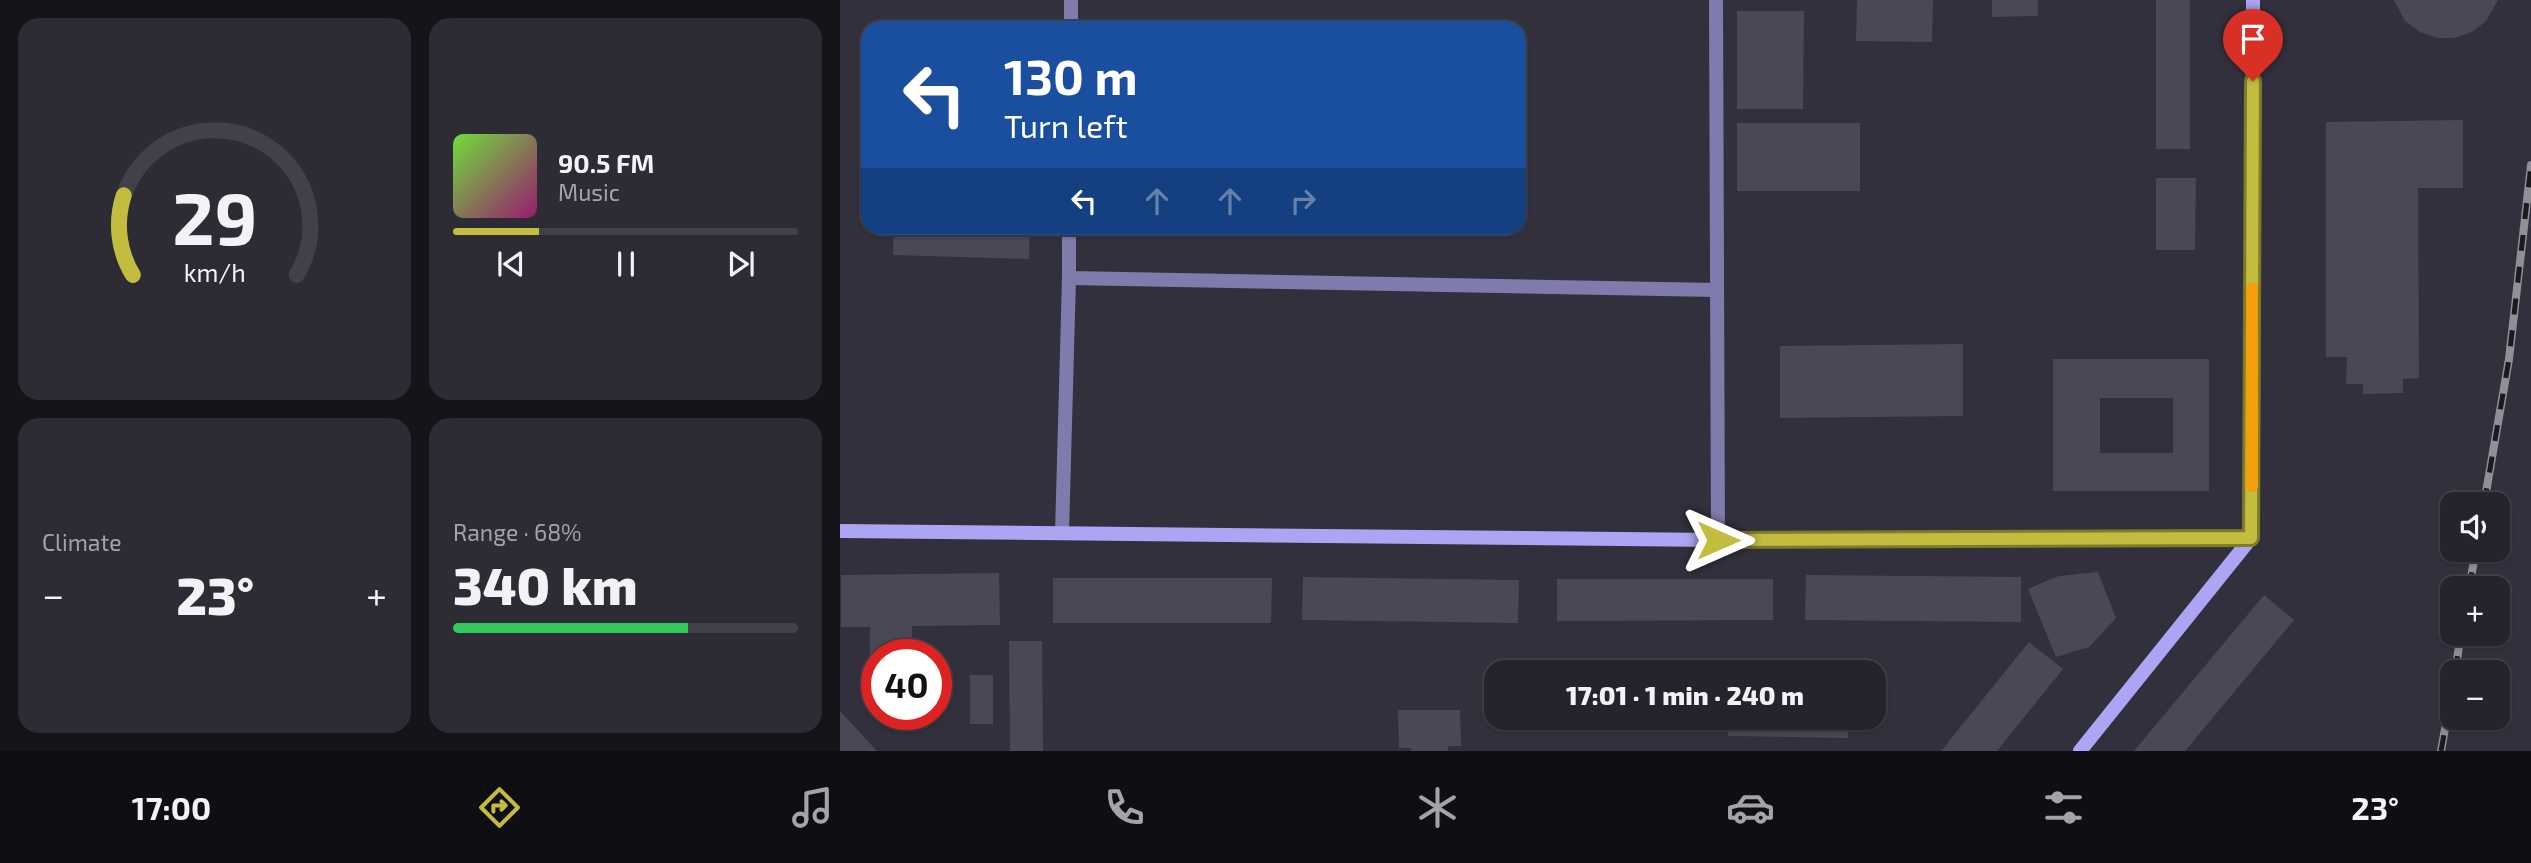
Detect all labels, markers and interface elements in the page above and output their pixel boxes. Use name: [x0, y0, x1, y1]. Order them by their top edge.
pin: [2223, 9, 2283, 81]
icon: arrive: [2234, 20, 2272, 58]
text: 130 m: [1004, 46, 1138, 105]
icon: left: [889, 49, 980, 140]
text: Turn left: [1004, 106, 1128, 144]
text: 90.5 FM: [558, 147, 654, 178]
text: 29: [172, 172, 257, 260]
text: Music: [558, 178, 620, 206]
icon: left: [1065, 182, 1103, 220]
icon: ahead: [1138, 182, 1176, 220]
icon: ahead: [1211, 182, 1249, 220]
icon: right: [1284, 182, 1322, 220]
icon: previous: [492, 245, 530, 283]
icon: pause: [607, 245, 645, 283]
icon: next: [722, 245, 760, 283]
text: km/h: [183, 257, 246, 287]
map controls: [2440, 492, 2510, 730]
button: sound: [2440, 492, 2510, 562]
position arrow: [1681, 503, 1755, 577]
text: Range · 68%: [453, 518, 582, 546]
text: Climate: [42, 528, 122, 556]
text: 340 km: [453, 553, 638, 615]
text: 23°: [176, 563, 254, 625]
text: −: [42, 571, 64, 617]
text: +: [366, 571, 387, 617]
button: +: [2440, 576, 2510, 646]
speed limit sign: 40: [861, 639, 952, 730]
button: −: [2440, 660, 2510, 730]
text: 17:01 · 1 min · 240 m: [1566, 679, 1804, 710]
icon: directions: [475, 783, 524, 832]
icon: music: [788, 783, 837, 832]
icon: phone: [1100, 783, 1149, 832]
icon: climate: [1413, 783, 1462, 832]
icon: car: [1726, 783, 1775, 832]
icon: filters: [2039, 783, 2088, 832]
text: 17:00: [132, 788, 211, 826]
text: 23°: [2351, 788, 2399, 826]

